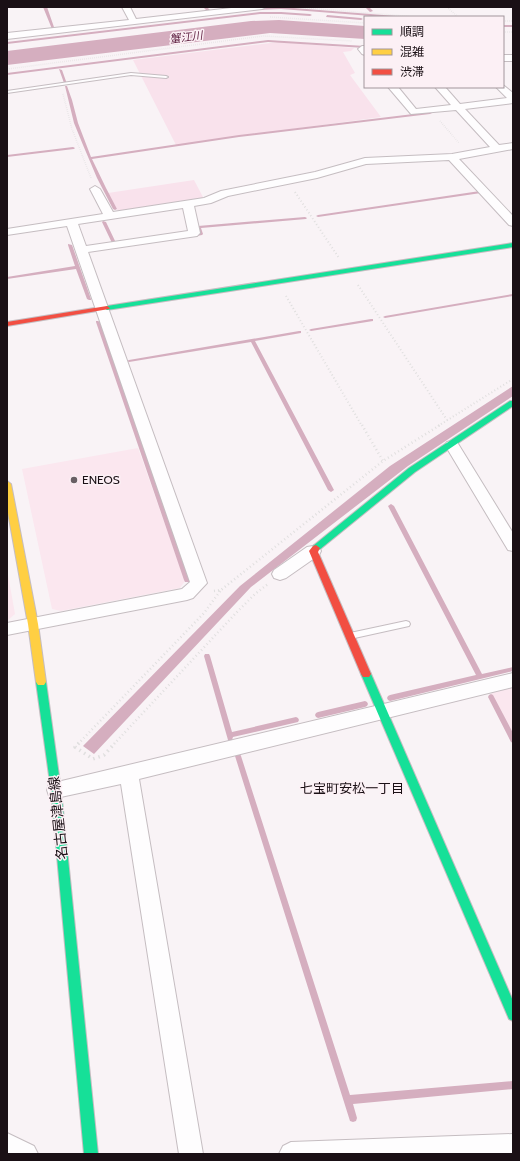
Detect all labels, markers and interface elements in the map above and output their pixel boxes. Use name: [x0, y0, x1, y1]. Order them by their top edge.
legend: [364, 16, 504, 88]
text: 順調: [400, 24, 424, 39]
water label: 蟹江川: [169, 28, 204, 46]
text: 混雑: [400, 44, 424, 59]
text: 渋滞: [400, 64, 424, 79]
place label: ENEOS: [82, 472, 120, 487]
marker: ENEOS: [69, 475, 79, 485]
street label: 名古屋津島線: [45, 775, 71, 861]
district label: 七宝町安松一丁目: [300, 780, 404, 796]

